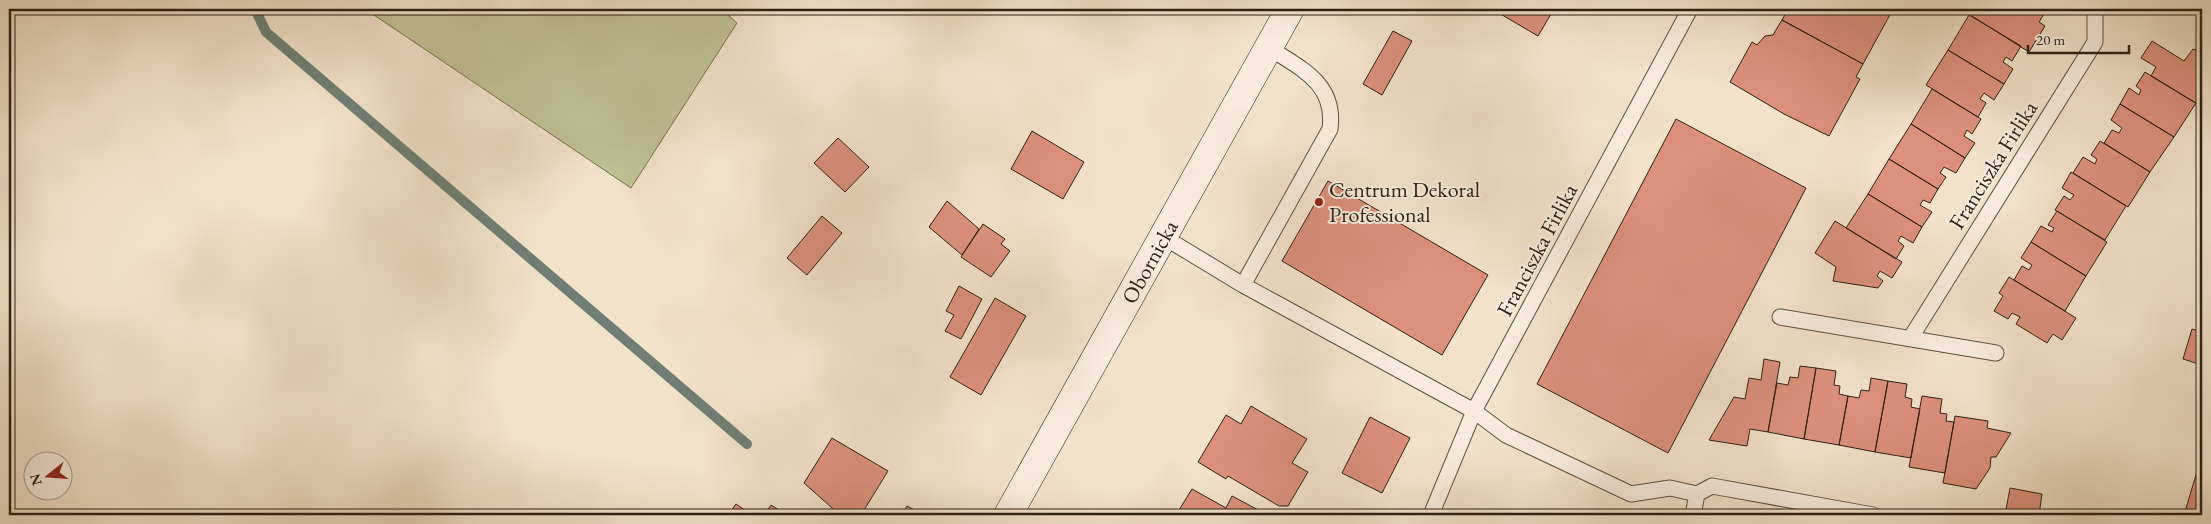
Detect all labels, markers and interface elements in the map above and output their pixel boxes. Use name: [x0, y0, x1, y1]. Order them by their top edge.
scale bar: [2028, 22, 2130, 54]
text: 20 m: [2036, 30, 2065, 49]
street label: Franciszka Firlika: [1942, 95, 2044, 235]
place label: Centrum Dekoral Professional: [1329, 175, 1480, 229]
street label: Franciszka Firlika: [1490, 179, 1584, 321]
marker: Centrum Dekoral Professional: [1313, 196, 1325, 208]
street label: Obornicka: [1114, 214, 1184, 309]
north arrow: [22, 452, 72, 502]
text: N: [25, 471, 46, 488]

